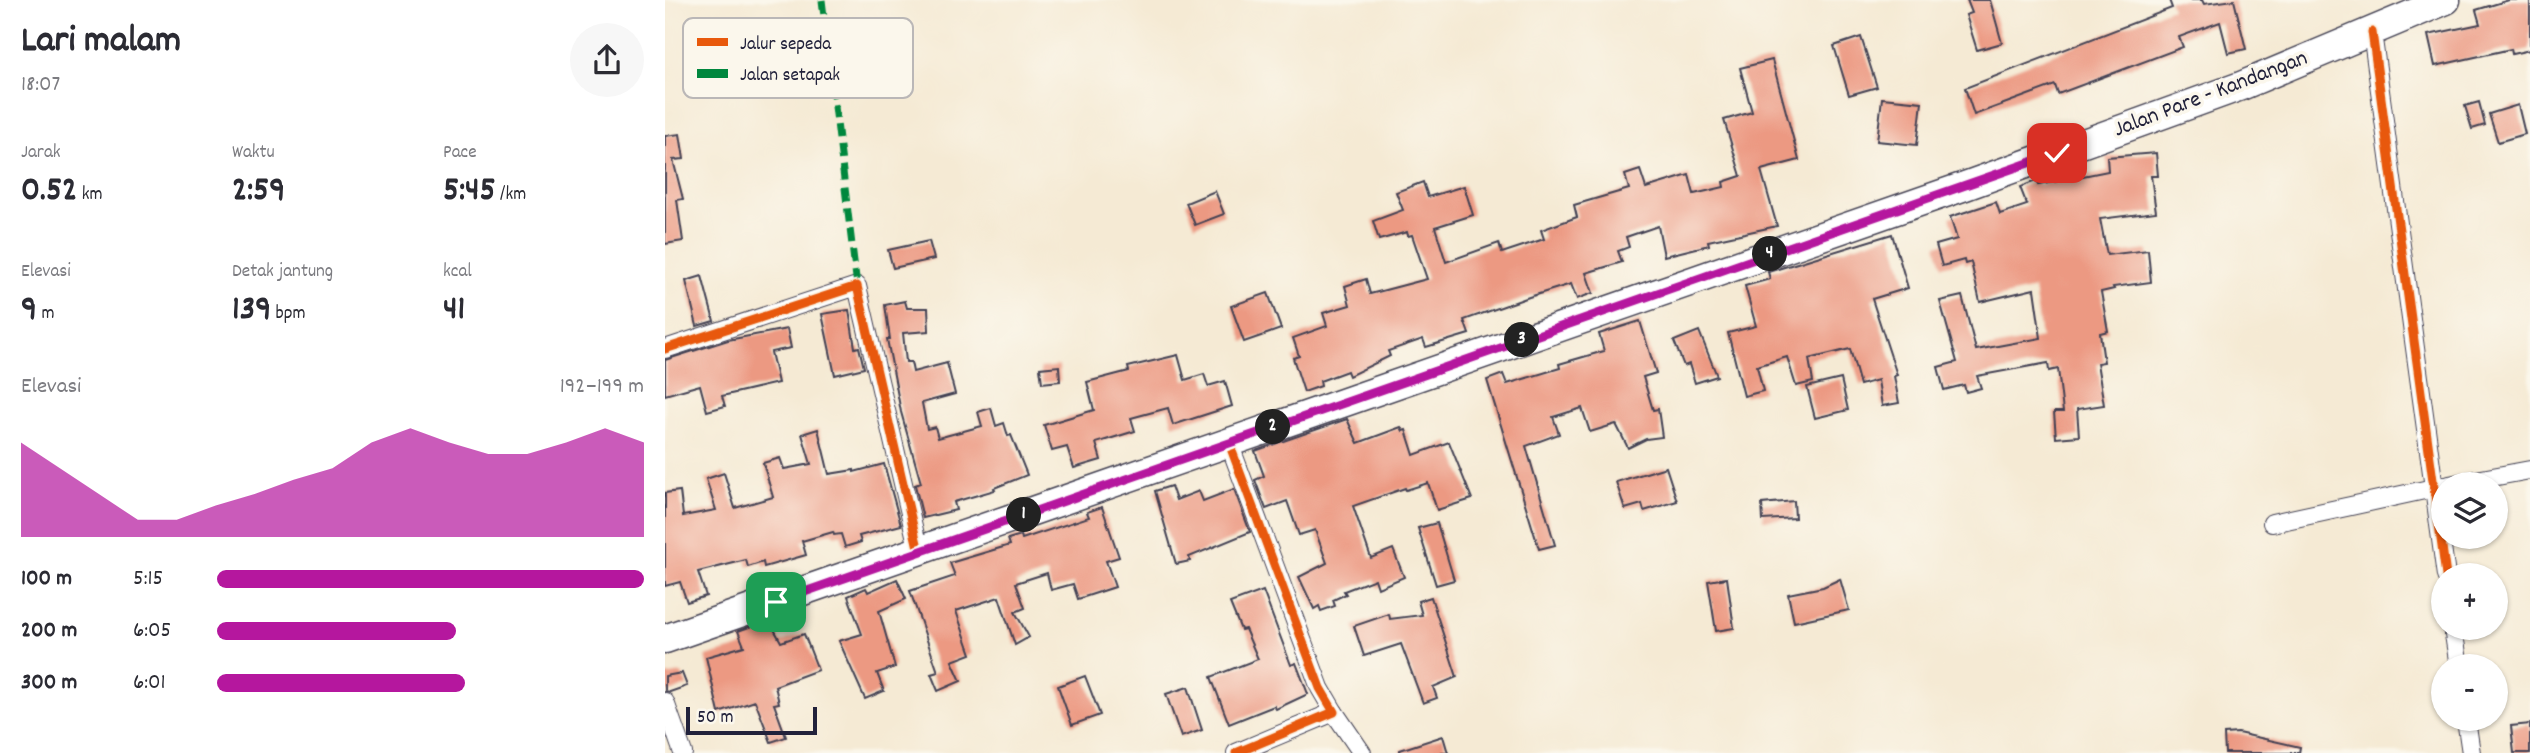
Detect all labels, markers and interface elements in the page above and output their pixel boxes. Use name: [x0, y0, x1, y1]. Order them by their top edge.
text: Lari malam: [21, 15, 181, 70]
legend: [683, 18, 913, 98]
button: share: [570, 23, 644, 97]
text: Jalur sepeda: [740, 32, 832, 59]
street label: Jalan Pare - Kandangan: [2109, 43, 2313, 147]
text: Jalan setapak: [740, 63, 840, 90]
text: 18:07: [21, 69, 60, 102]
pin: [2027, 123, 2087, 183]
icon: check: [2038, 134, 2076, 172]
text: Jarak: [21, 140, 61, 167]
text: Waktu: [232, 140, 275, 167]
text: Pace: [443, 140, 477, 167]
text: 0.52: [21, 167, 77, 217]
text: 2:59: [232, 167, 285, 217]
text: 5:45: [443, 167, 496, 217]
text: km: [77, 182, 103, 209]
text: /km: [496, 182, 526, 209]
pin: 4: [1753, 236, 1787, 272]
text: 4: [1766, 240, 1773, 267]
text: Elevasi: [21, 259, 71, 286]
text: Detak jantung: [232, 259, 333, 286]
text: kcal: [443, 259, 472, 286]
text: 9: [21, 286, 37, 336]
text: 139: [232, 286, 271, 336]
text: 41: [443, 286, 465, 336]
text: m: [37, 301, 54, 328]
text: bpm: [271, 301, 306, 328]
pin: 3: [1505, 322, 1539, 358]
text: 3: [1517, 326, 1526, 353]
text: Elevasi: [21, 371, 81, 404]
text: 192–199 m: [560, 371, 644, 404]
pin: 2: [1255, 410, 1291, 444]
text: 2: [1268, 413, 1277, 440]
map controls: [2431, 472, 2508, 731]
button: layers: [2431, 472, 2508, 549]
pin: 1: [1007, 498, 1041, 532]
text: 1: [1021, 501, 1026, 528]
text: 100 m: [21, 563, 72, 596]
text: 5:15: [133, 563, 163, 596]
button: +: [2431, 563, 2508, 640]
pin: [746, 572, 806, 632]
icon: arrive: [757, 583, 795, 621]
text: 200 m: [21, 615, 77, 648]
text: 6:05: [133, 615, 171, 648]
button: −: [2431, 654, 2508, 731]
text: 300 m: [21, 667, 77, 700]
text: 6:01: [133, 667, 166, 700]
scale bar: [686, 704, 817, 736]
text: 50 m: [697, 705, 734, 732]

